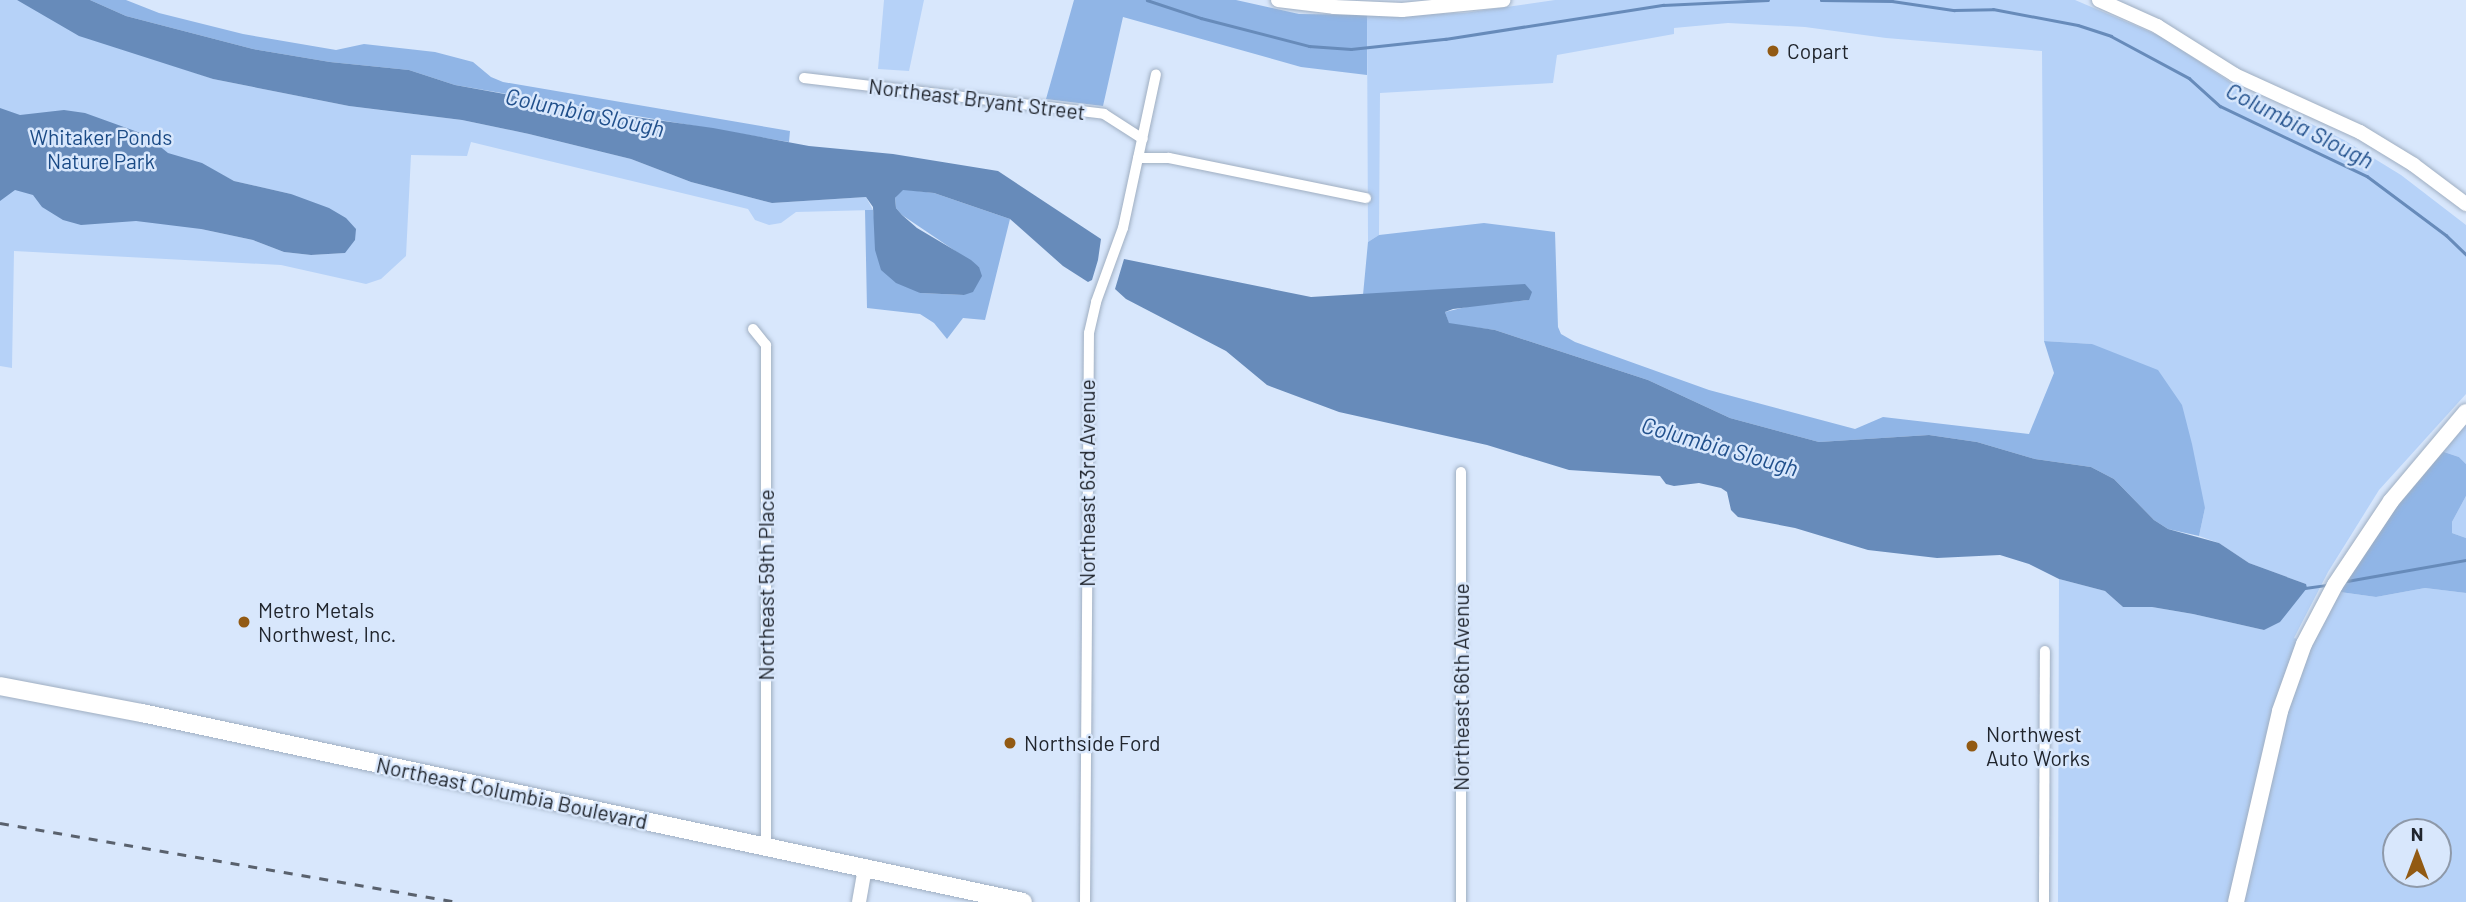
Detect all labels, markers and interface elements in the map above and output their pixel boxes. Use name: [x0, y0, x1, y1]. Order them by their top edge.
place label: Copart: [1787, 38, 1849, 64]
marker: Copart: [1765, 43, 1781, 59]
street label: Northeast Bryant Street: [867, 73, 1087, 125]
water label: Columbia Slough: [2222, 76, 2378, 174]
water label: Columbia Slough: [503, 82, 667, 142]
park label: Whitaker Ponds Nature Park: [30, 124, 172, 174]
street label: Northeast 63rd Avenue: [1074, 379, 1100, 587]
water label: Columbia Slough: [1638, 410, 1802, 482]
street label: Northeast 59th Place: [753, 489, 779, 681]
street label: Northeast 66th Avenue: [1448, 583, 1474, 791]
place label: Metro Metals Northwest, Inc.: [258, 597, 396, 647]
marker: Metro Metals Northwest, Inc.: [236, 614, 252, 630]
place label: Northwest Auto Works: [1986, 721, 2090, 771]
place label: Northside Ford: [1024, 730, 1160, 756]
marker: Northside Ford: [1002, 735, 1018, 751]
marker: Northwest Auto Works: [1964, 738, 1980, 754]
street label: Northeast Columbia Boulevard: [374, 752, 650, 834]
north arrow: [2382, 818, 2452, 888]
text: N: [2411, 822, 2423, 845]

